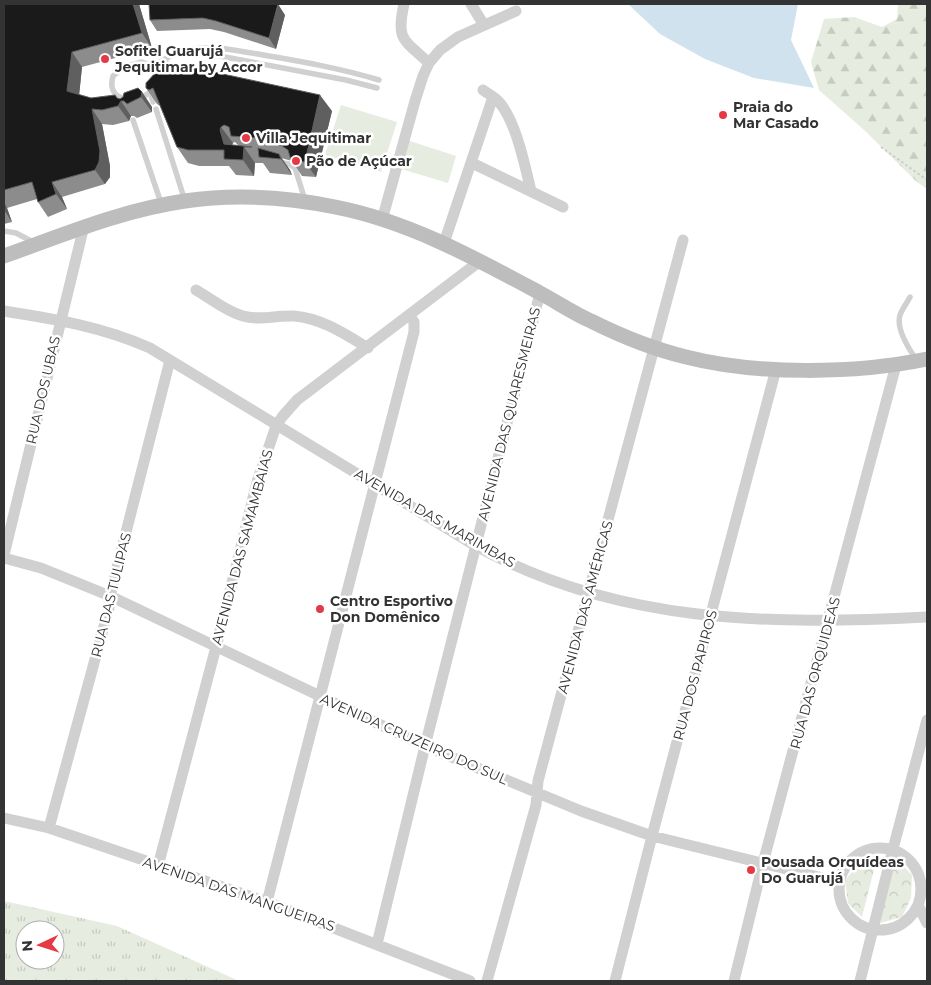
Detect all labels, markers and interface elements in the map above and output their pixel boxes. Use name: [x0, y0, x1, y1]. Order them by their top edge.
place label: Sofitel Guarujá Jequitimar by Accor: [114, 42, 263, 76]
marker: Sofitel Guarujá Jequitimar by Accor: [99, 53, 111, 65]
place label: Praia do Mar Casado: [733, 98, 819, 132]
marker: Praia do Mar Casado: [717, 109, 729, 121]
place label: Villa Jequitimar: [255, 129, 371, 147]
marker: Villa Jequitimar: [240, 132, 252, 144]
place label: Pão de Açúcar: [306, 152, 412, 170]
marker: Pão de Açúcar: [290, 155, 302, 167]
street label: AVENIDA DAS QUARESMEIRAS: [474, 305, 544, 523]
street label: RUA DOS UBAS: [22, 334, 64, 446]
street label: AVENIDA DAS SAMAMBAIAS: [207, 447, 277, 647]
street label: AVENIDA DAS MARIMBAS: [351, 464, 519, 572]
street label: AVENIDA DAS AMÉRICAS: [553, 519, 617, 695]
street label: RUA DAS TULIPAS: [87, 531, 135, 659]
place label: Centro Esportivo Don Domênico: [330, 592, 453, 626]
street label: RUA DAS ORQUIDEAS: [786, 595, 844, 751]
marker: Centro Esportivo Don Domênico: [314, 603, 326, 615]
street label: RUA DOS PAPIROS: [669, 608, 721, 742]
street label: AVENIDA CRUZEIRO DO SUL: [317, 689, 511, 789]
street label: AVENIDA DAS MANGUEIRAS: [141, 853, 337, 935]
place label: Pousada Orquídeas Do Guarujá: [761, 853, 904, 887]
marker: Pousada Orquídeas Do Guarujá: [745, 864, 757, 876]
north arrow: [15, 920, 65, 970]
text: N: [18, 940, 36, 952]

